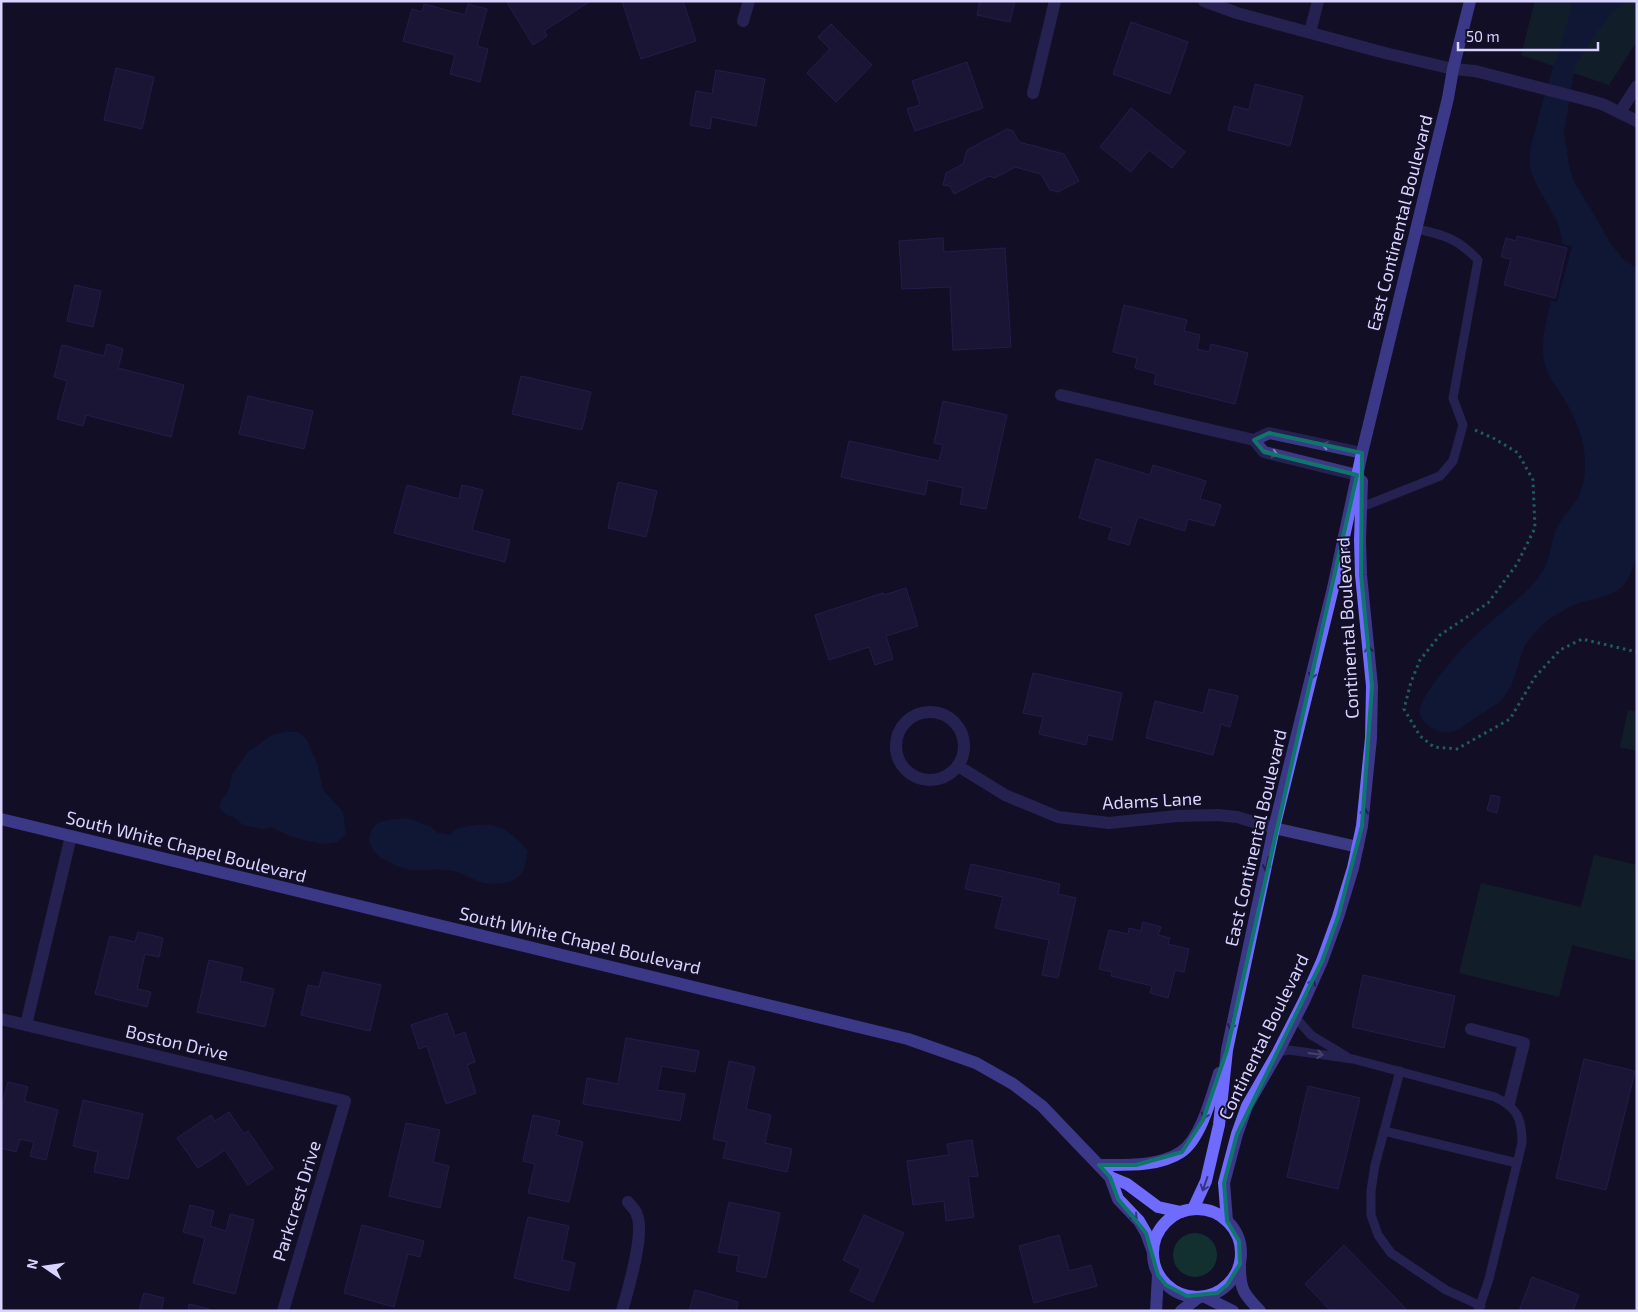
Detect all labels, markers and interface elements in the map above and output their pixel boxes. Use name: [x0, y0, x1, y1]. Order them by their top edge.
scale bar: [1458, 20, 1598, 52]
text: 50 m: [1466, 27, 1500, 45]
street label: East Continental Boulevard: [1362, 113, 1437, 333]
one-way arrow: [1322, 441, 1338, 451]
one-way arrow: [1263, 449, 1279, 459]
street label: Continental Boulevard: [1331, 537, 1363, 719]
one-way arrow: [1364, 645, 1374, 661]
one-way arrow: [1307, 663, 1317, 679]
street label: East Continental Boulevard: [1219, 727, 1291, 948]
street label: Adams Lane: [1102, 786, 1202, 814]
street label: South White Chapel Boulevard: [64, 805, 309, 887]
one-way arrow: [1359, 807, 1369, 823]
one-way arrow: [1261, 855, 1271, 871]
street label: South White Chapel Boulevard: [457, 902, 703, 979]
street label: Continental Boulevard: [1213, 950, 1313, 1123]
one-way arrow: [1306, 979, 1316, 994]
one-way arrow: [1227, 1014, 1237, 1030]
street label: Boston Drive: [124, 1020, 231, 1065]
one-way arrow: [1307, 1049, 1323, 1059]
one-way arrow: [1201, 1104, 1210, 1120]
street label: Parkcrest Drive: [267, 1138, 325, 1264]
one-way arrow: [1199, 1175, 1209, 1191]
one-way arrow: [1126, 1207, 1138, 1220]
north arrow: [20, 1242, 70, 1292]
text: N: [22, 1257, 41, 1271]

